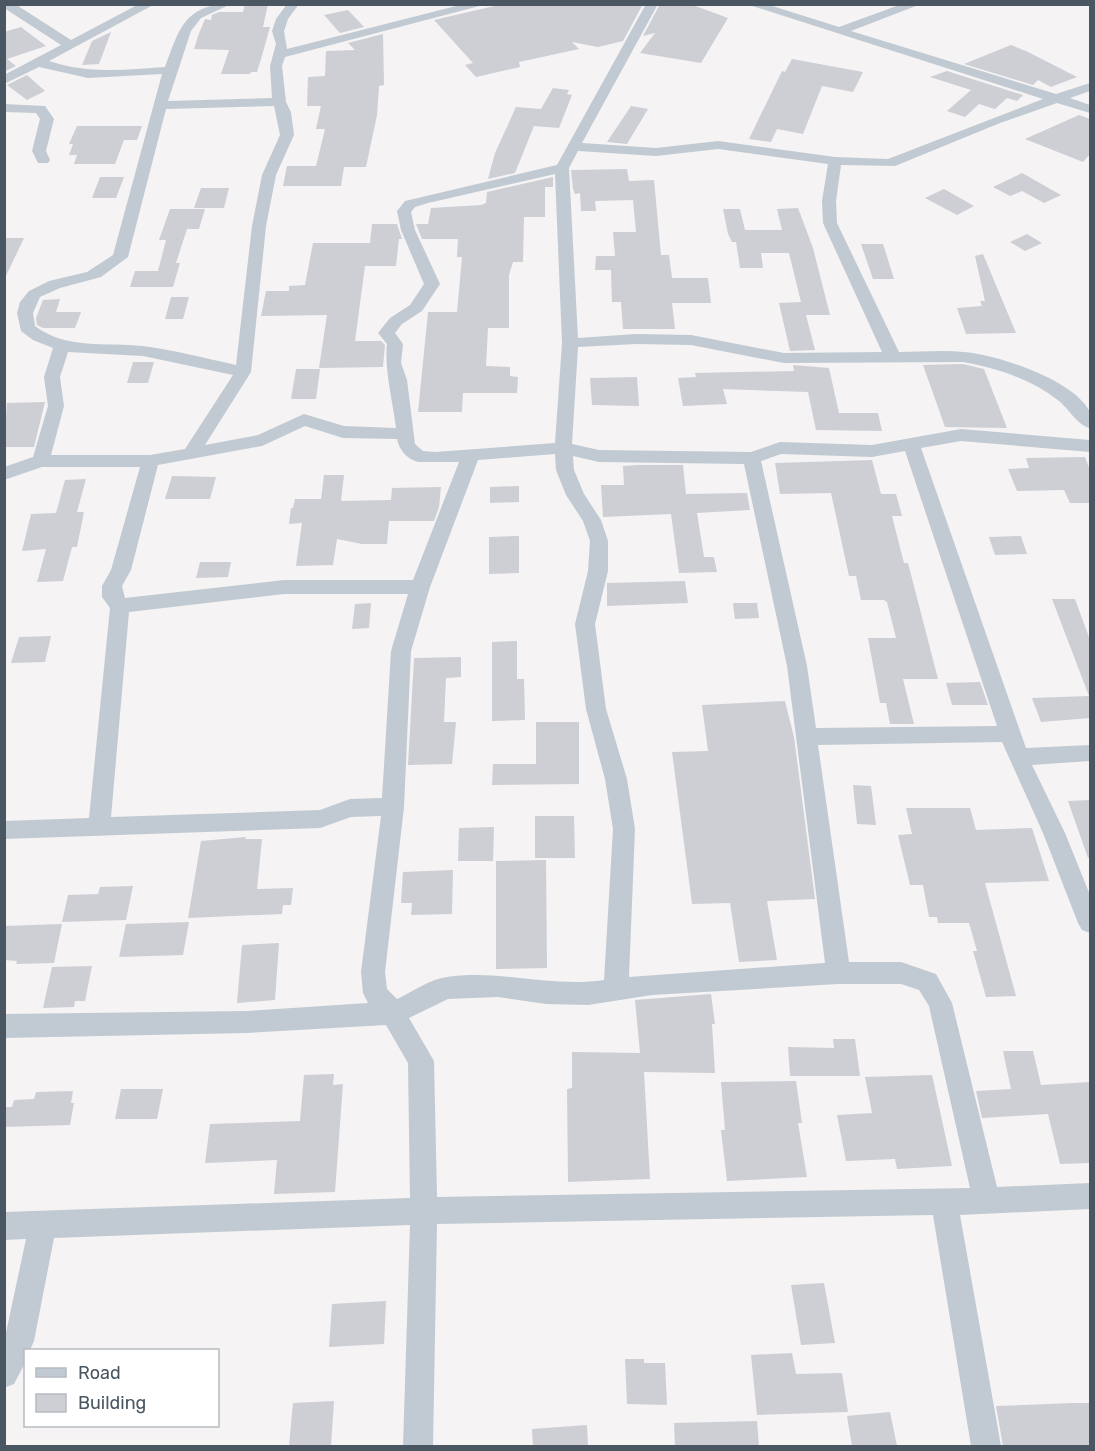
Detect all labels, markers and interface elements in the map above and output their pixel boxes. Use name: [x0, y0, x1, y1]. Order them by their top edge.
legend: [24, 1349, 219, 1427]
text: Road: [78, 1362, 121, 1384]
text: Building: [78, 1392, 146, 1414]

